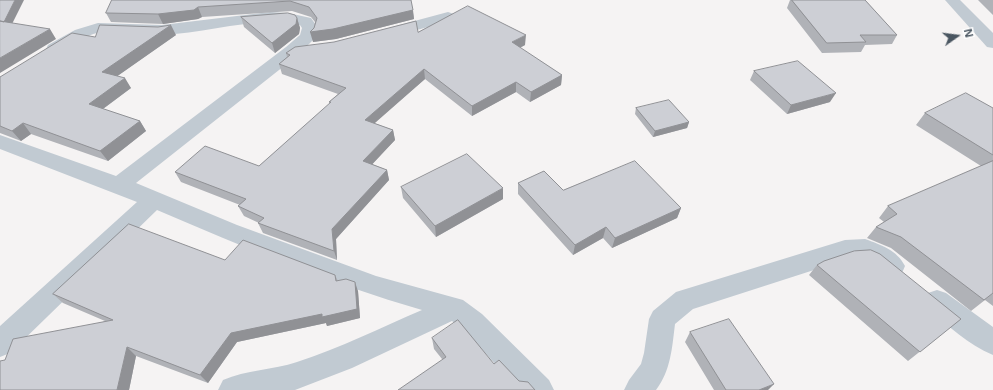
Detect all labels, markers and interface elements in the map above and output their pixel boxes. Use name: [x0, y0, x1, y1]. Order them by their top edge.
north arrow: [937, 16, 977, 56]
text: N: [961, 27, 977, 39]

